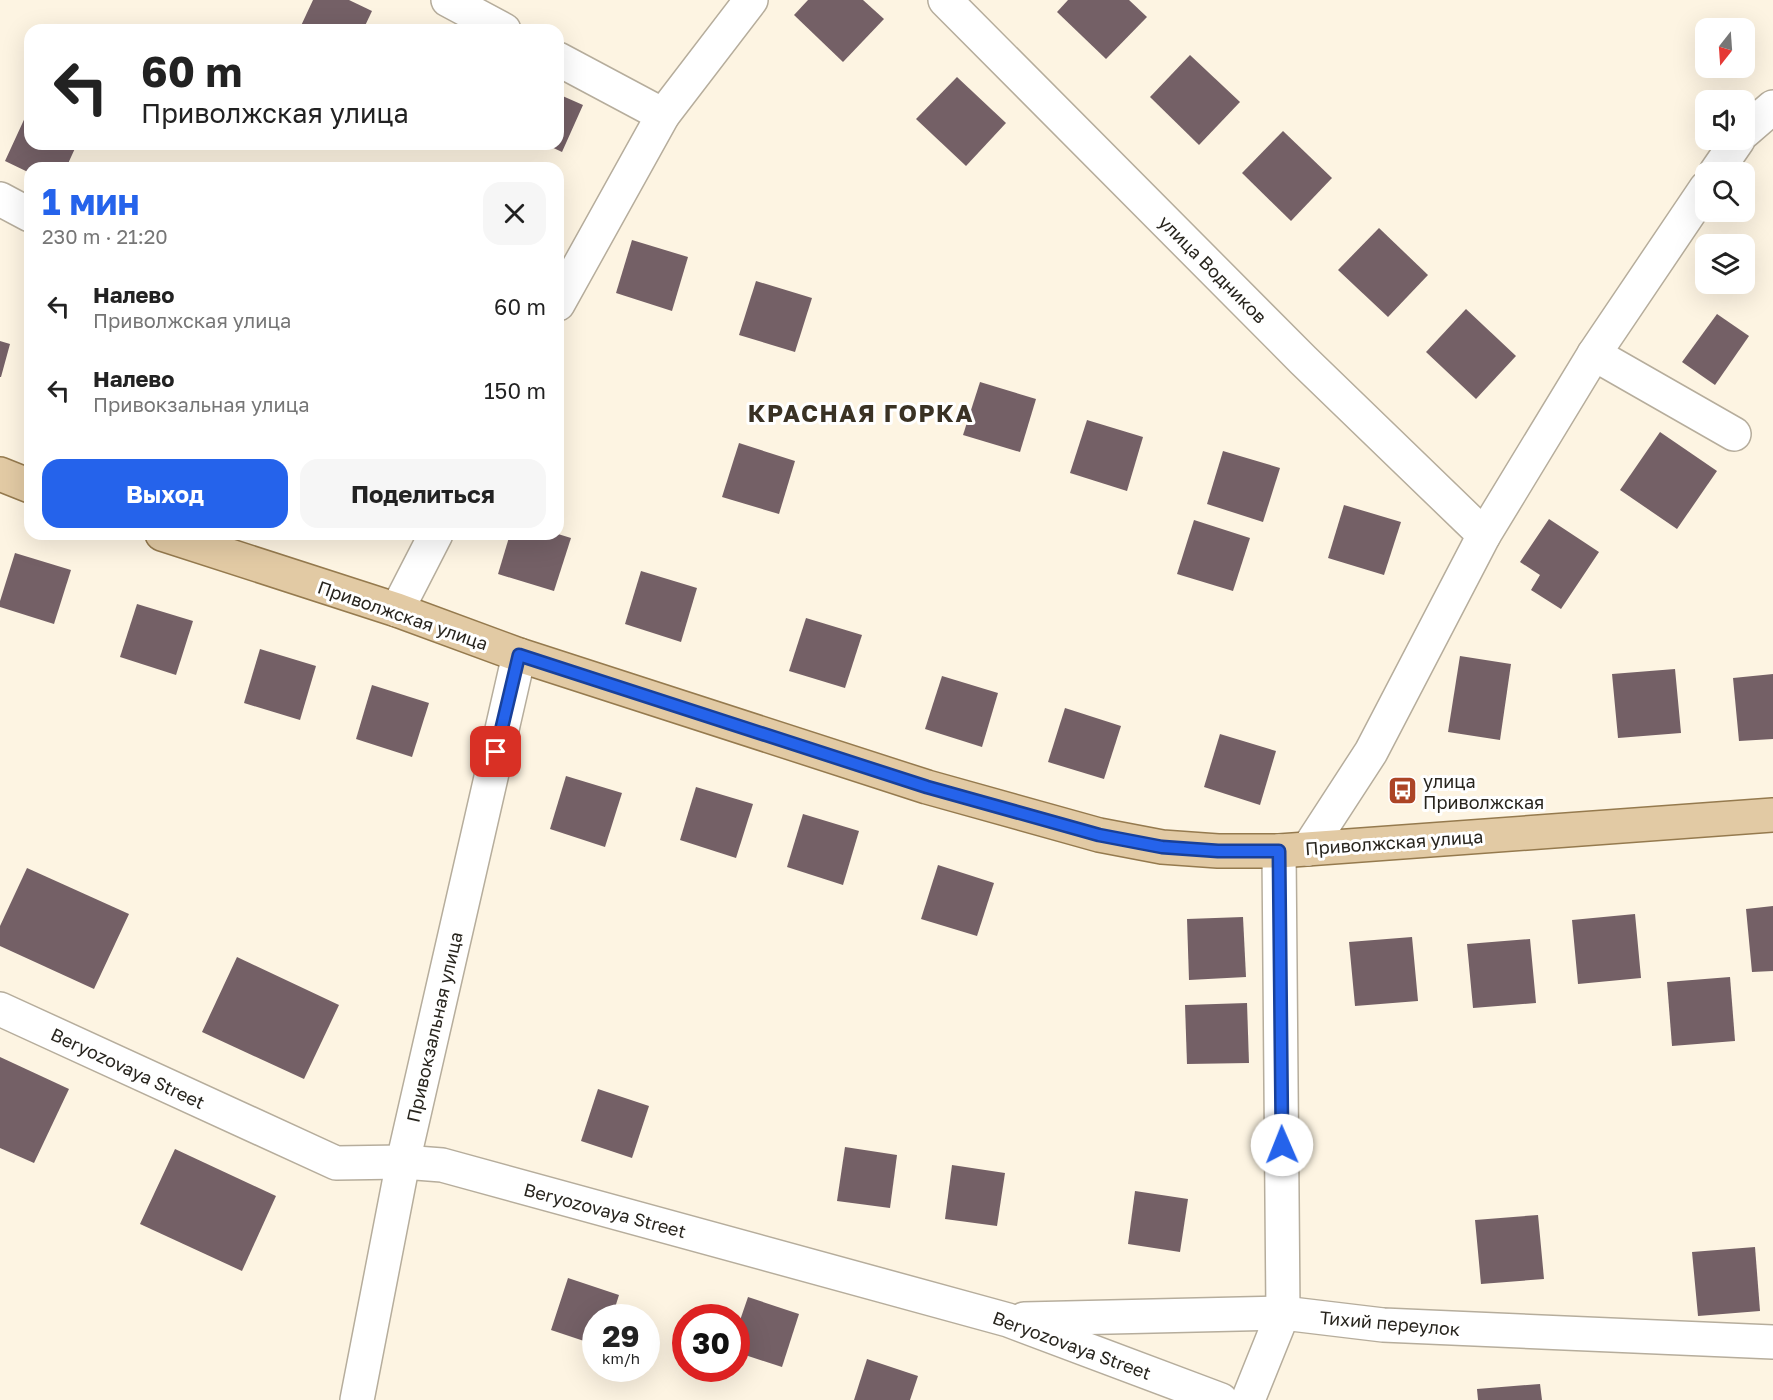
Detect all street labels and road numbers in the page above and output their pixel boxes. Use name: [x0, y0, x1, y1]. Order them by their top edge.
street label: улица Водников: [1154, 210, 1272, 328]
street label: Приволжская улица: [315, 576, 491, 654]
street label: Приволжская улица: [1304, 825, 1484, 859]
street label: Привокзальная улица: [401, 930, 467, 1124]
street label: Beryozovaya Street: [48, 1023, 208, 1113]
street label: Beryozovaya Street: [521, 1178, 689, 1242]
street label: Beryozovaya Street: [990, 1306, 1154, 1384]
street label: Тихий переулок: [1319, 1306, 1461, 1340]

